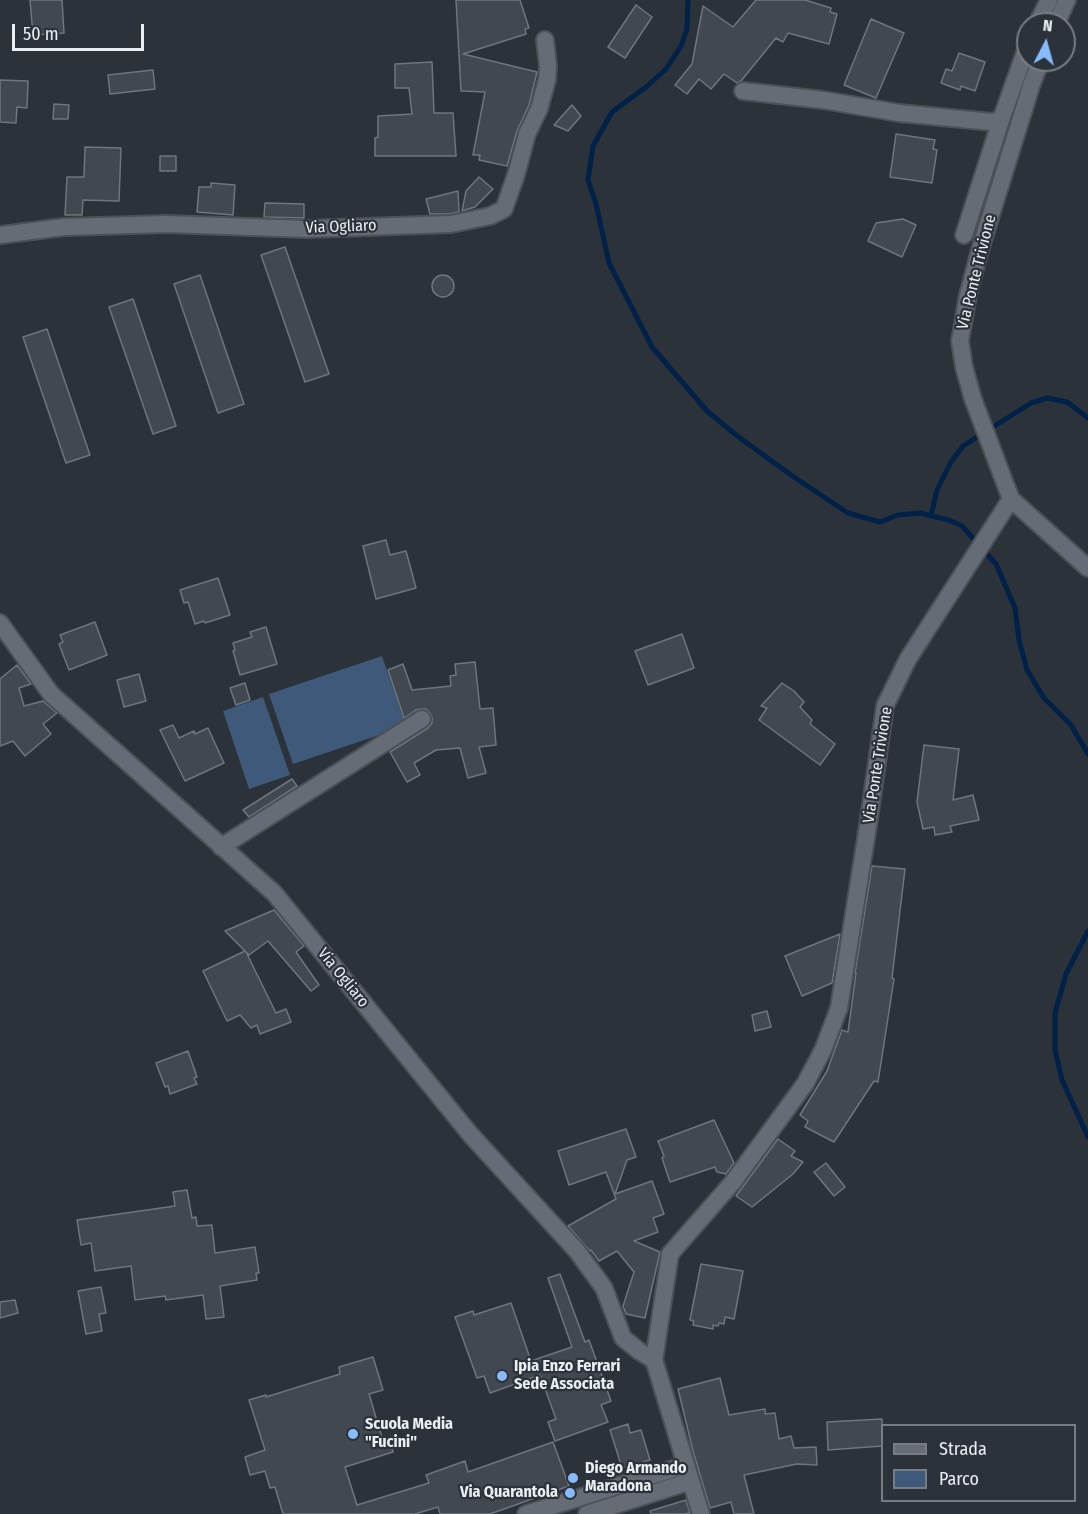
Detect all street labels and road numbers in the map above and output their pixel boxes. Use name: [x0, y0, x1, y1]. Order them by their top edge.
street label: Via Ponte Trivione: [953, 213, 1001, 331]
street label: Via Ogliaro: [305, 216, 377, 238]
street label: Via Ponte Trivione: [859, 705, 897, 825]
street label: Via Ogliaro: [313, 944, 373, 1012]

